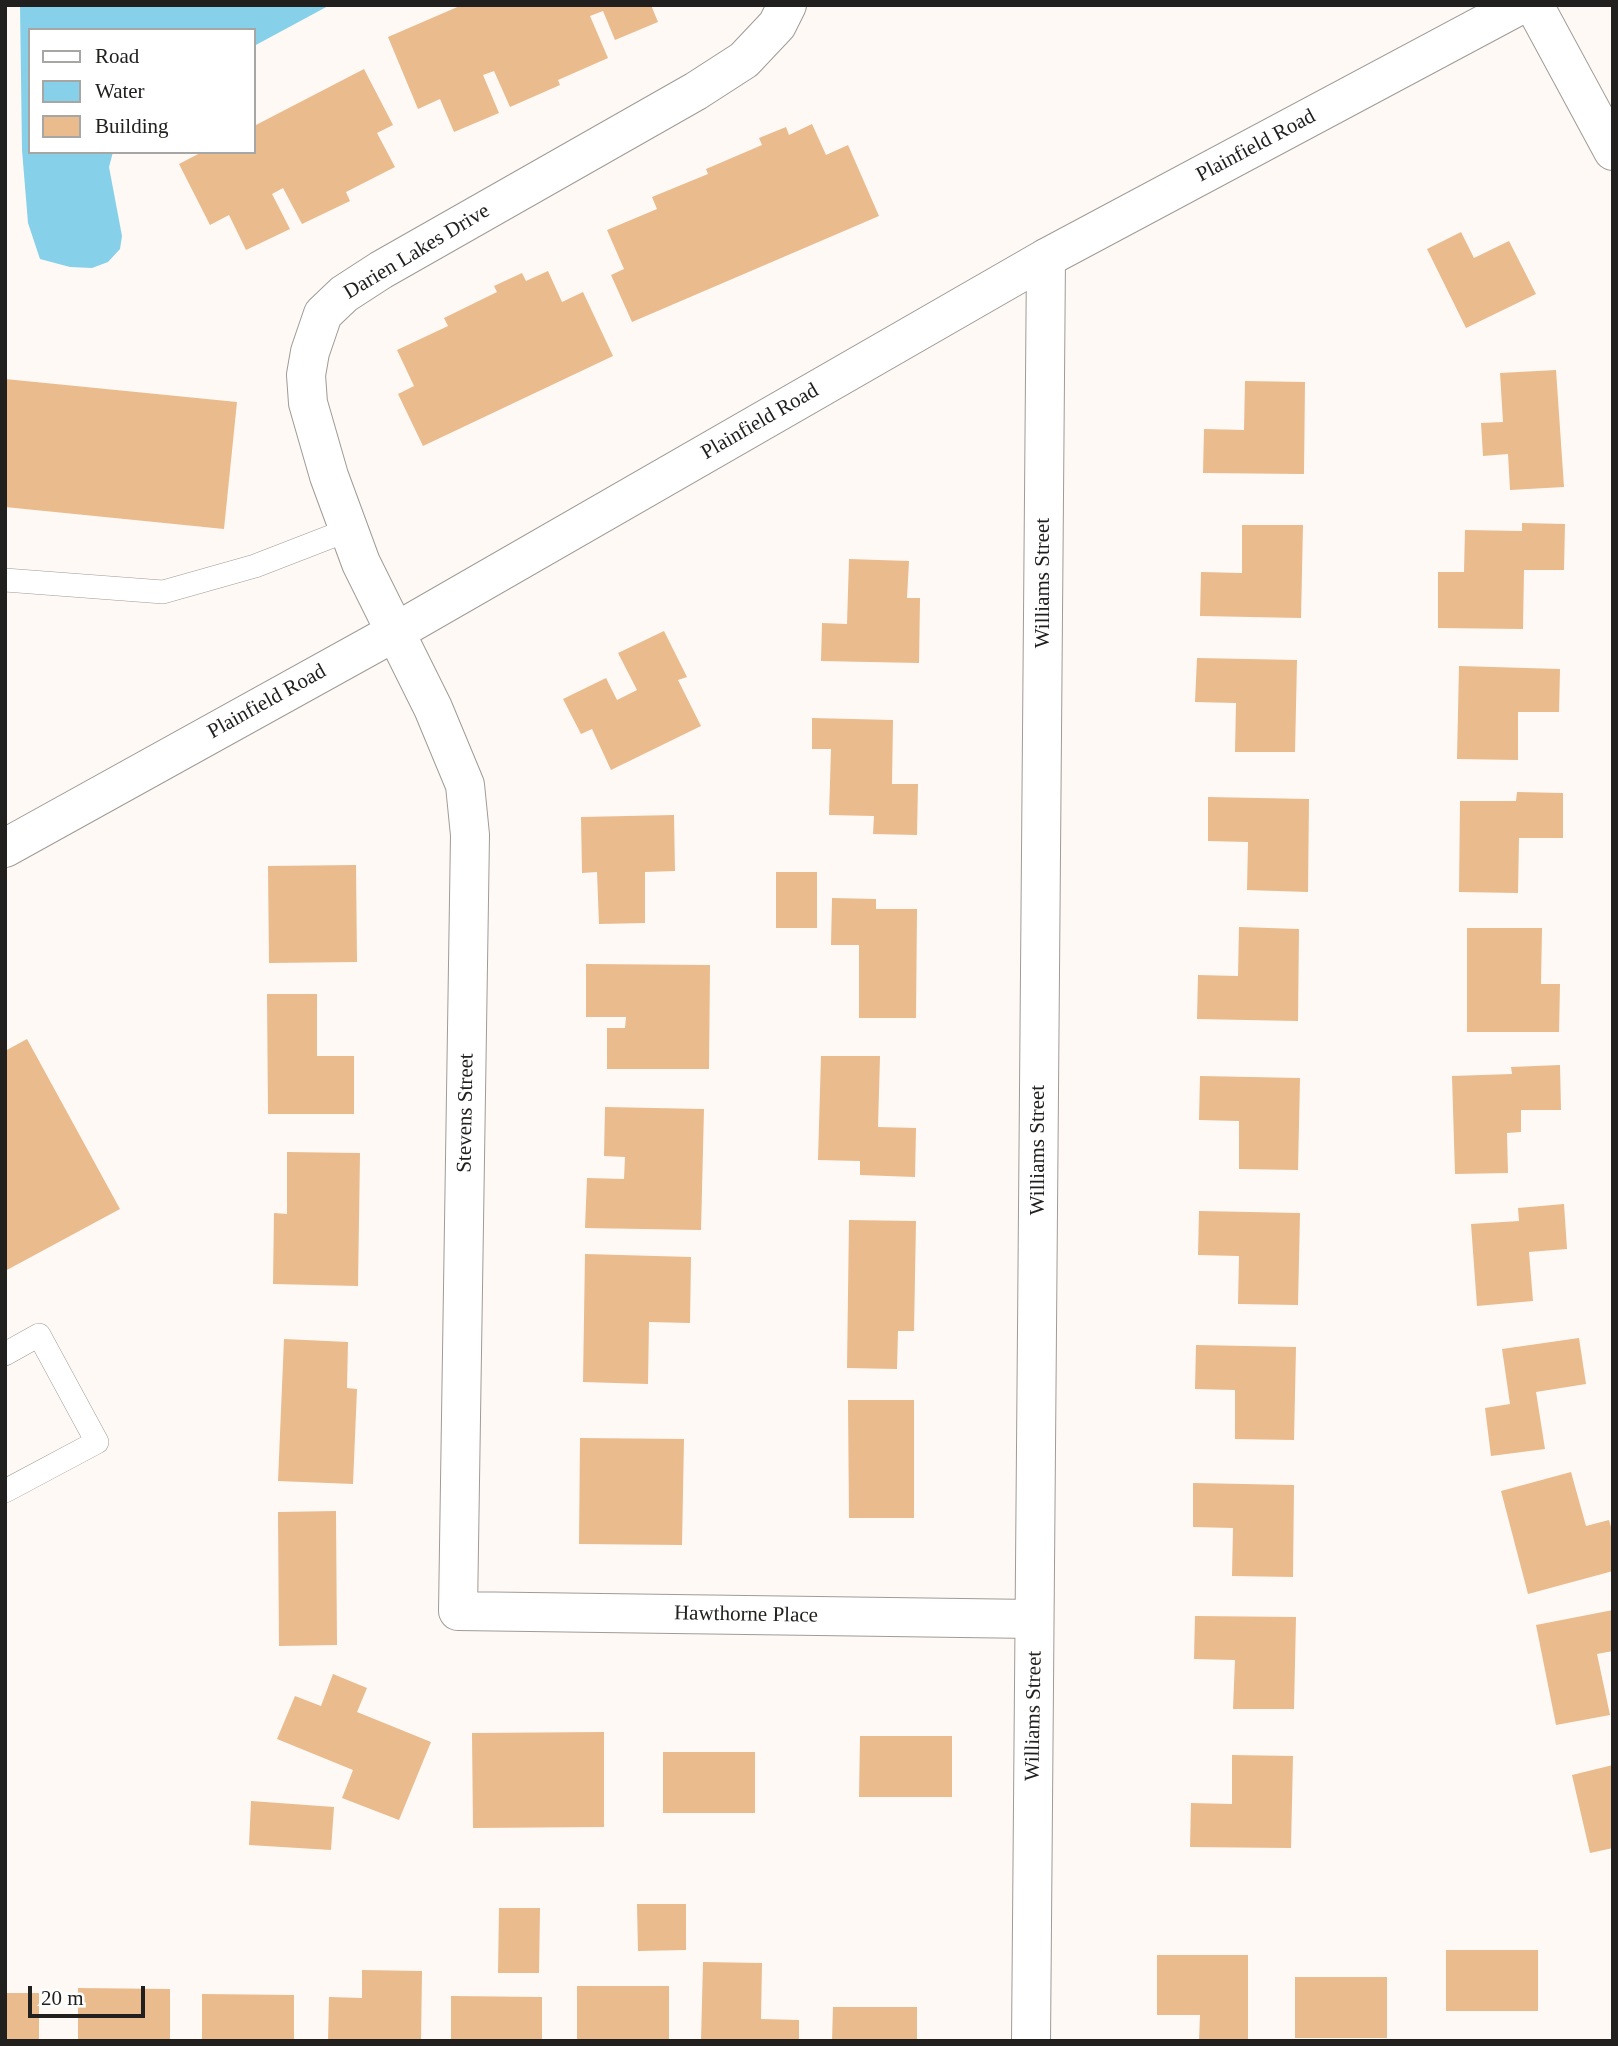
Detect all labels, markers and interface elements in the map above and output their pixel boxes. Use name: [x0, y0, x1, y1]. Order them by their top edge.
legend: [28, 28, 256, 154]
text: Road: [95, 44, 139, 68]
text: Water: [95, 79, 145, 103]
street label: Plainfield Road: [1192, 104, 1320, 188]
text: Building: [95, 114, 169, 138]
street label: Darien Lakes Drive: [340, 199, 494, 305]
street label: Plainfield Road: [697, 378, 823, 466]
street label: Williams Street: [1030, 518, 1056, 648]
street label: Plainfield Road: [204, 659, 330, 745]
street label: Stevens Street: [452, 1053, 480, 1173]
street label: Williams Street: [1025, 1085, 1051, 1215]
street label: Hawthorne Place: [674, 1601, 818, 1629]
street label: Williams Street: [1020, 1651, 1048, 1781]
scale bar: [32, 1972, 149, 2016]
text: 20 m: [41, 1986, 84, 2010]

